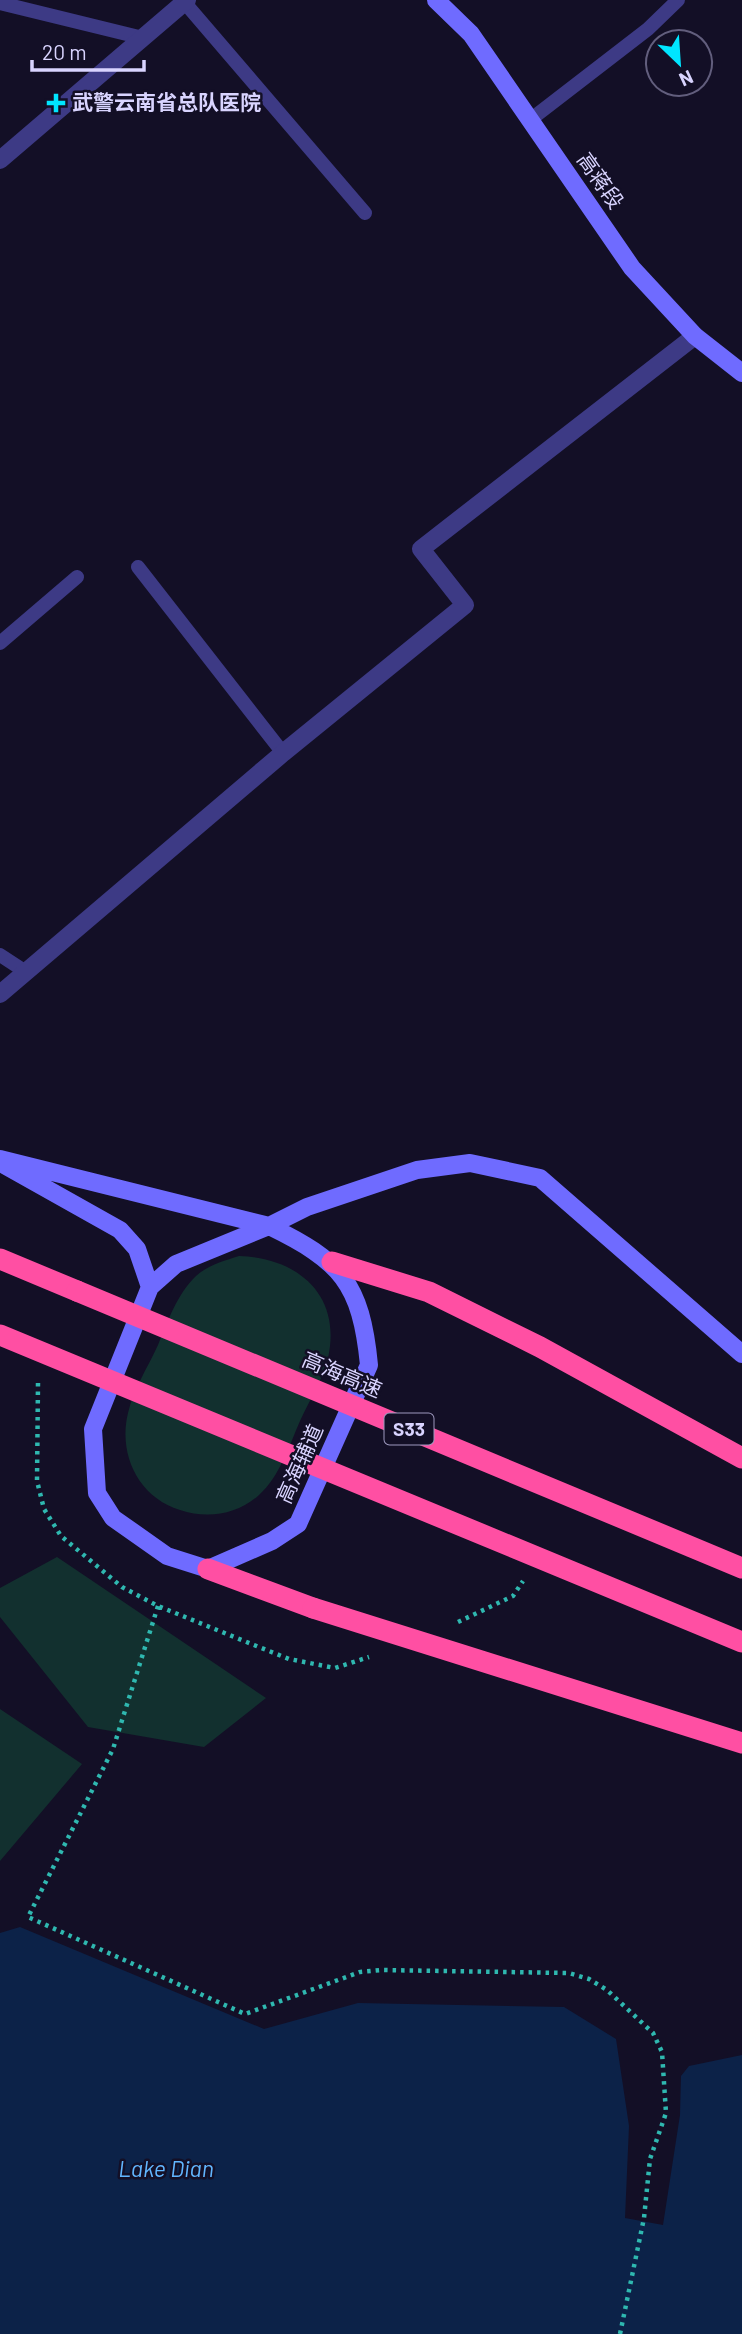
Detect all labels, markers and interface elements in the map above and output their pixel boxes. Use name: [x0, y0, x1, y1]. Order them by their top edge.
scale bar: [32, 28, 144, 72]
north arrow: [644, 28, 714, 98]
text: 20 m: [42, 39, 87, 64]
text: N: [676, 66, 697, 92]
place label: 武警云南省总队医院: [72, 89, 261, 114]
marker: 武警云南省总队医院: [46, 93, 66, 113]
street label: 高蒋段: [573, 147, 630, 213]
street label: 高海高速: [299, 1346, 386, 1402]
road number: S33: [384, 1414, 434, 1444]
street label: 高海辅道: [270, 1420, 327, 1507]
water label: Lake Dian: [118, 2154, 214, 2182]

